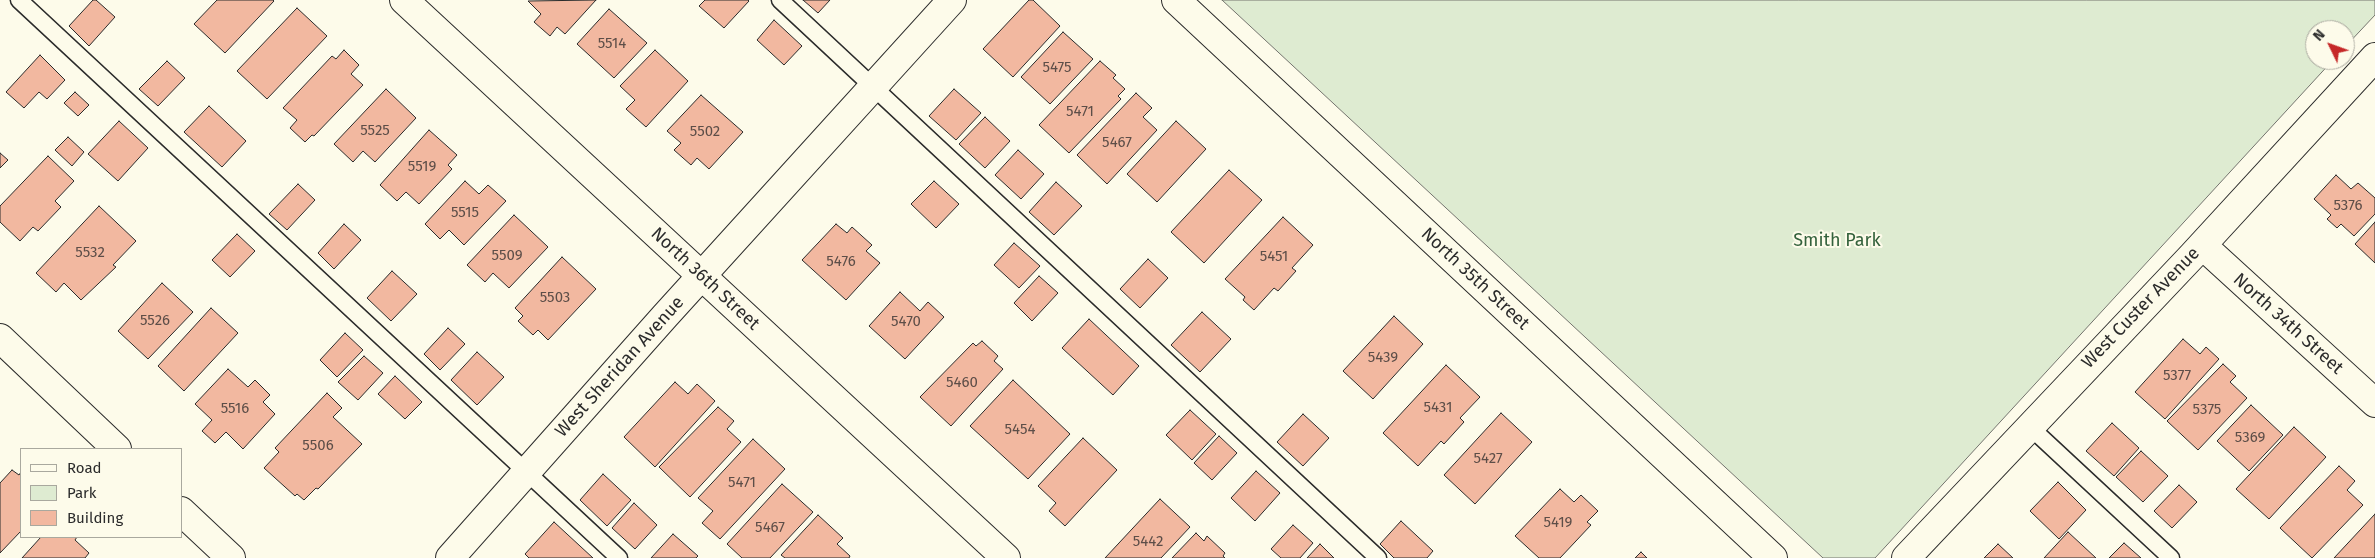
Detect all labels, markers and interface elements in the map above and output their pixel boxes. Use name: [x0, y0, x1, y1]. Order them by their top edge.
north arrow: [2305, 20, 2355, 70]
text: N: [2310, 26, 2329, 44]
house number: 5514: [598, 35, 626, 53]
house number: 5475: [1042, 59, 1072, 77]
house number: 5471: [1066, 103, 1094, 121]
house number: 5525: [360, 122, 390, 140]
house number: 5502: [690, 123, 720, 141]
house number: 5467: [1102, 134, 1132, 152]
house number: 5519: [408, 158, 436, 176]
house number: 5376: [2333, 197, 2363, 215]
house number: 5515: [451, 204, 479, 222]
street label: North 36th Street: [646, 223, 764, 335]
street label: North 35th Street: [1416, 223, 1534, 335]
park label: Smith Park: [1793, 230, 1881, 252]
street label: West Custer Avenue: [2078, 243, 2204, 373]
house number: 5532: [75, 244, 105, 262]
house number: 5509: [491, 247, 523, 265]
house number: 5451: [1260, 248, 1288, 266]
house number: 5476: [826, 253, 856, 271]
street label: North 34th Street: [2228, 269, 2348, 379]
house number: 5503: [540, 289, 570, 307]
street label: West Sheridan Avenue: [551, 292, 689, 442]
house number: 5526: [140, 312, 170, 330]
house number: 5470: [891, 313, 921, 331]
house number: 5439: [1368, 349, 1398, 367]
house number: 5377: [2163, 367, 2191, 385]
house number: 5460: [946, 374, 978, 392]
house number: 5431: [1424, 399, 1452, 417]
house number: 5516: [221, 400, 249, 418]
house number: 5375: [2193, 401, 2221, 419]
house number: 5454: [1005, 421, 1035, 439]
house number: 5369: [2235, 429, 2265, 447]
house number: 5506: [302, 437, 334, 455]
legend: [20, 448, 182, 538]
house number: 5427: [1473, 450, 1503, 468]
text: Road: [67, 459, 102, 477]
house number: 5471: [728, 474, 756, 492]
text: Park: [67, 484, 97, 502]
text: Building: [67, 509, 123, 527]
house number: 5419: [1544, 514, 1572, 532]
house number: 5467: [755, 519, 785, 537]
house number: 5442: [1133, 533, 1163, 551]

